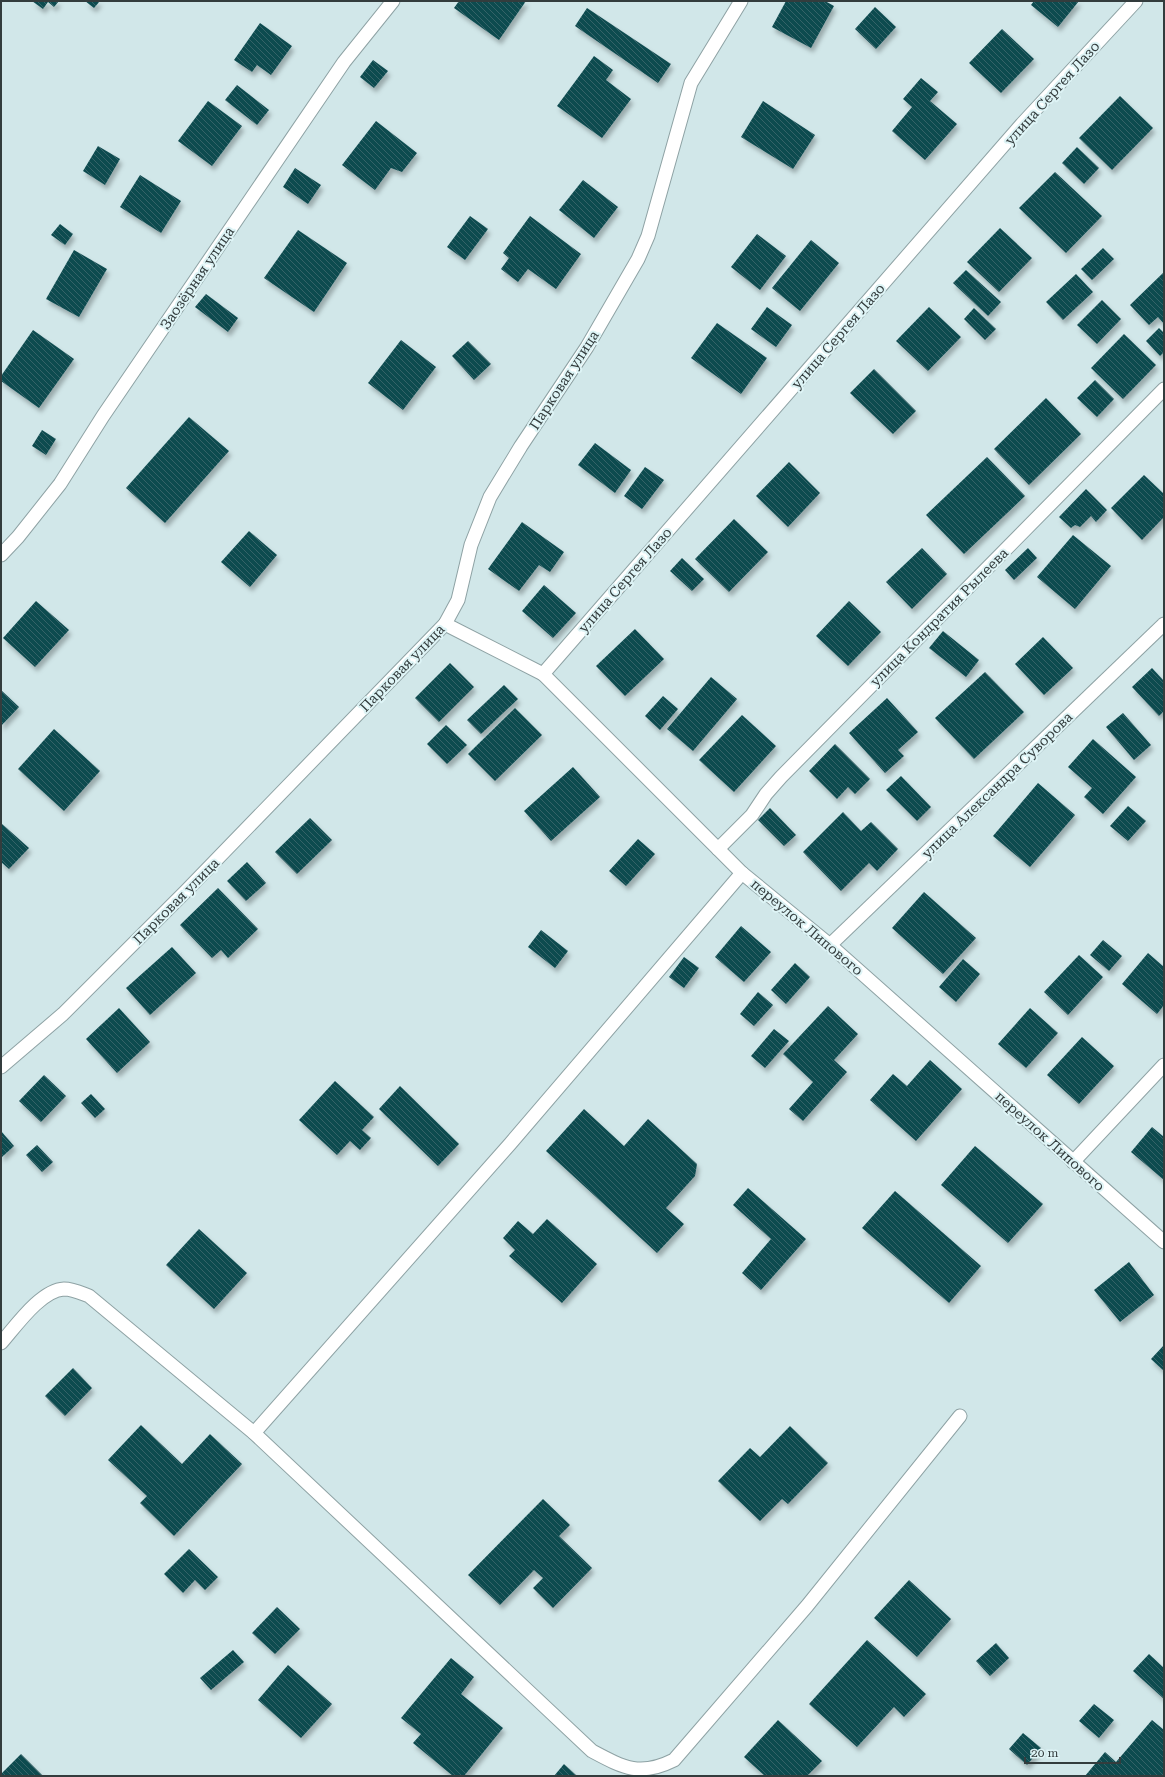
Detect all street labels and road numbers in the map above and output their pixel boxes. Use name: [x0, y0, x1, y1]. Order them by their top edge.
street label: улица Сергея Лазо: [1001, 38, 1103, 148]
street label: Заозёрная улица: [157, 223, 237, 332]
street label: улица Сергея Лазо: [788, 280, 888, 392]
street label: Парковая улица: [526, 327, 602, 433]
street label: улица Сергея Лазо: [575, 524, 675, 636]
street label: улица Кондратия Рылеева: [867, 544, 1012, 689]
street label: Парковая улица: [356, 621, 448, 715]
street label: улица Александра Суворова: [918, 708, 1076, 861]
street label: Парковая улица: [130, 854, 223, 947]
street label: переулок Липового: [748, 875, 866, 979]
street label: переулок Липового: [992, 1088, 1108, 1194]

